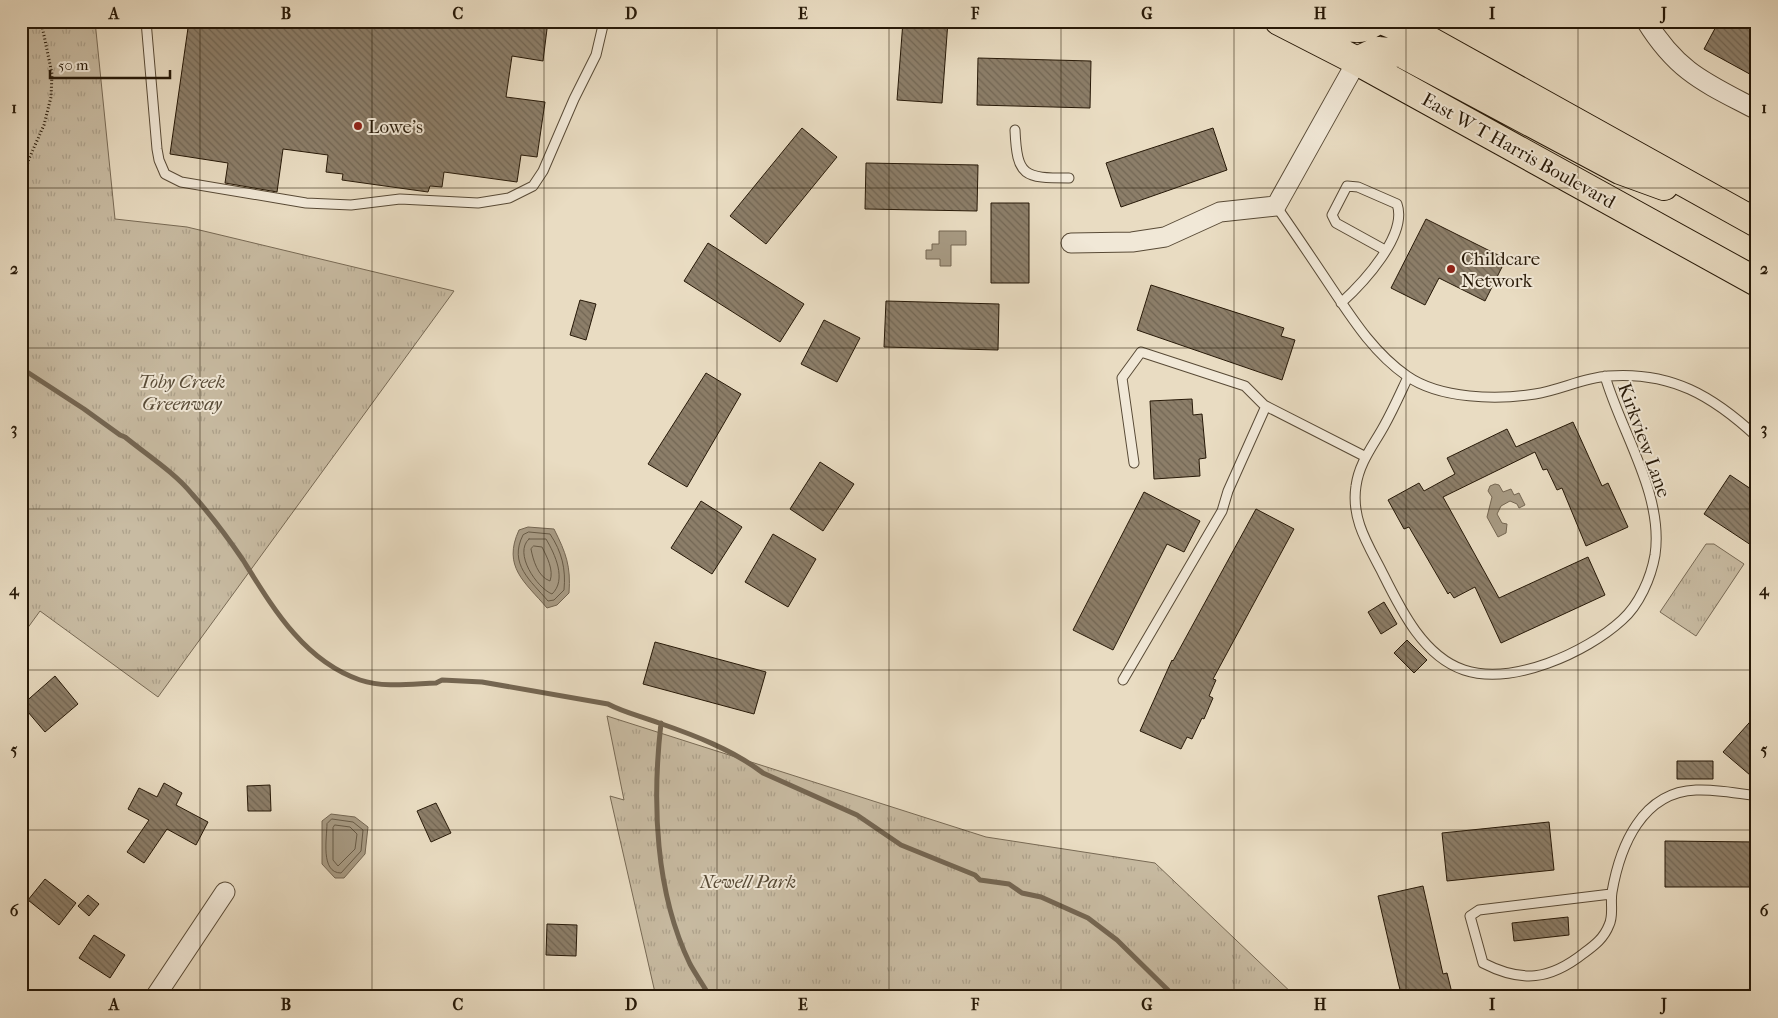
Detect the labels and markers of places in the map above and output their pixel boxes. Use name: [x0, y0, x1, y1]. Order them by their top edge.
place label: Lowe's: [368, 116, 423, 138]
marker: Lowe's: [352, 120, 364, 132]
place label: Childcare Network: [1461, 248, 1540, 292]
marker: Childcare Network: [1445, 263, 1457, 275]

